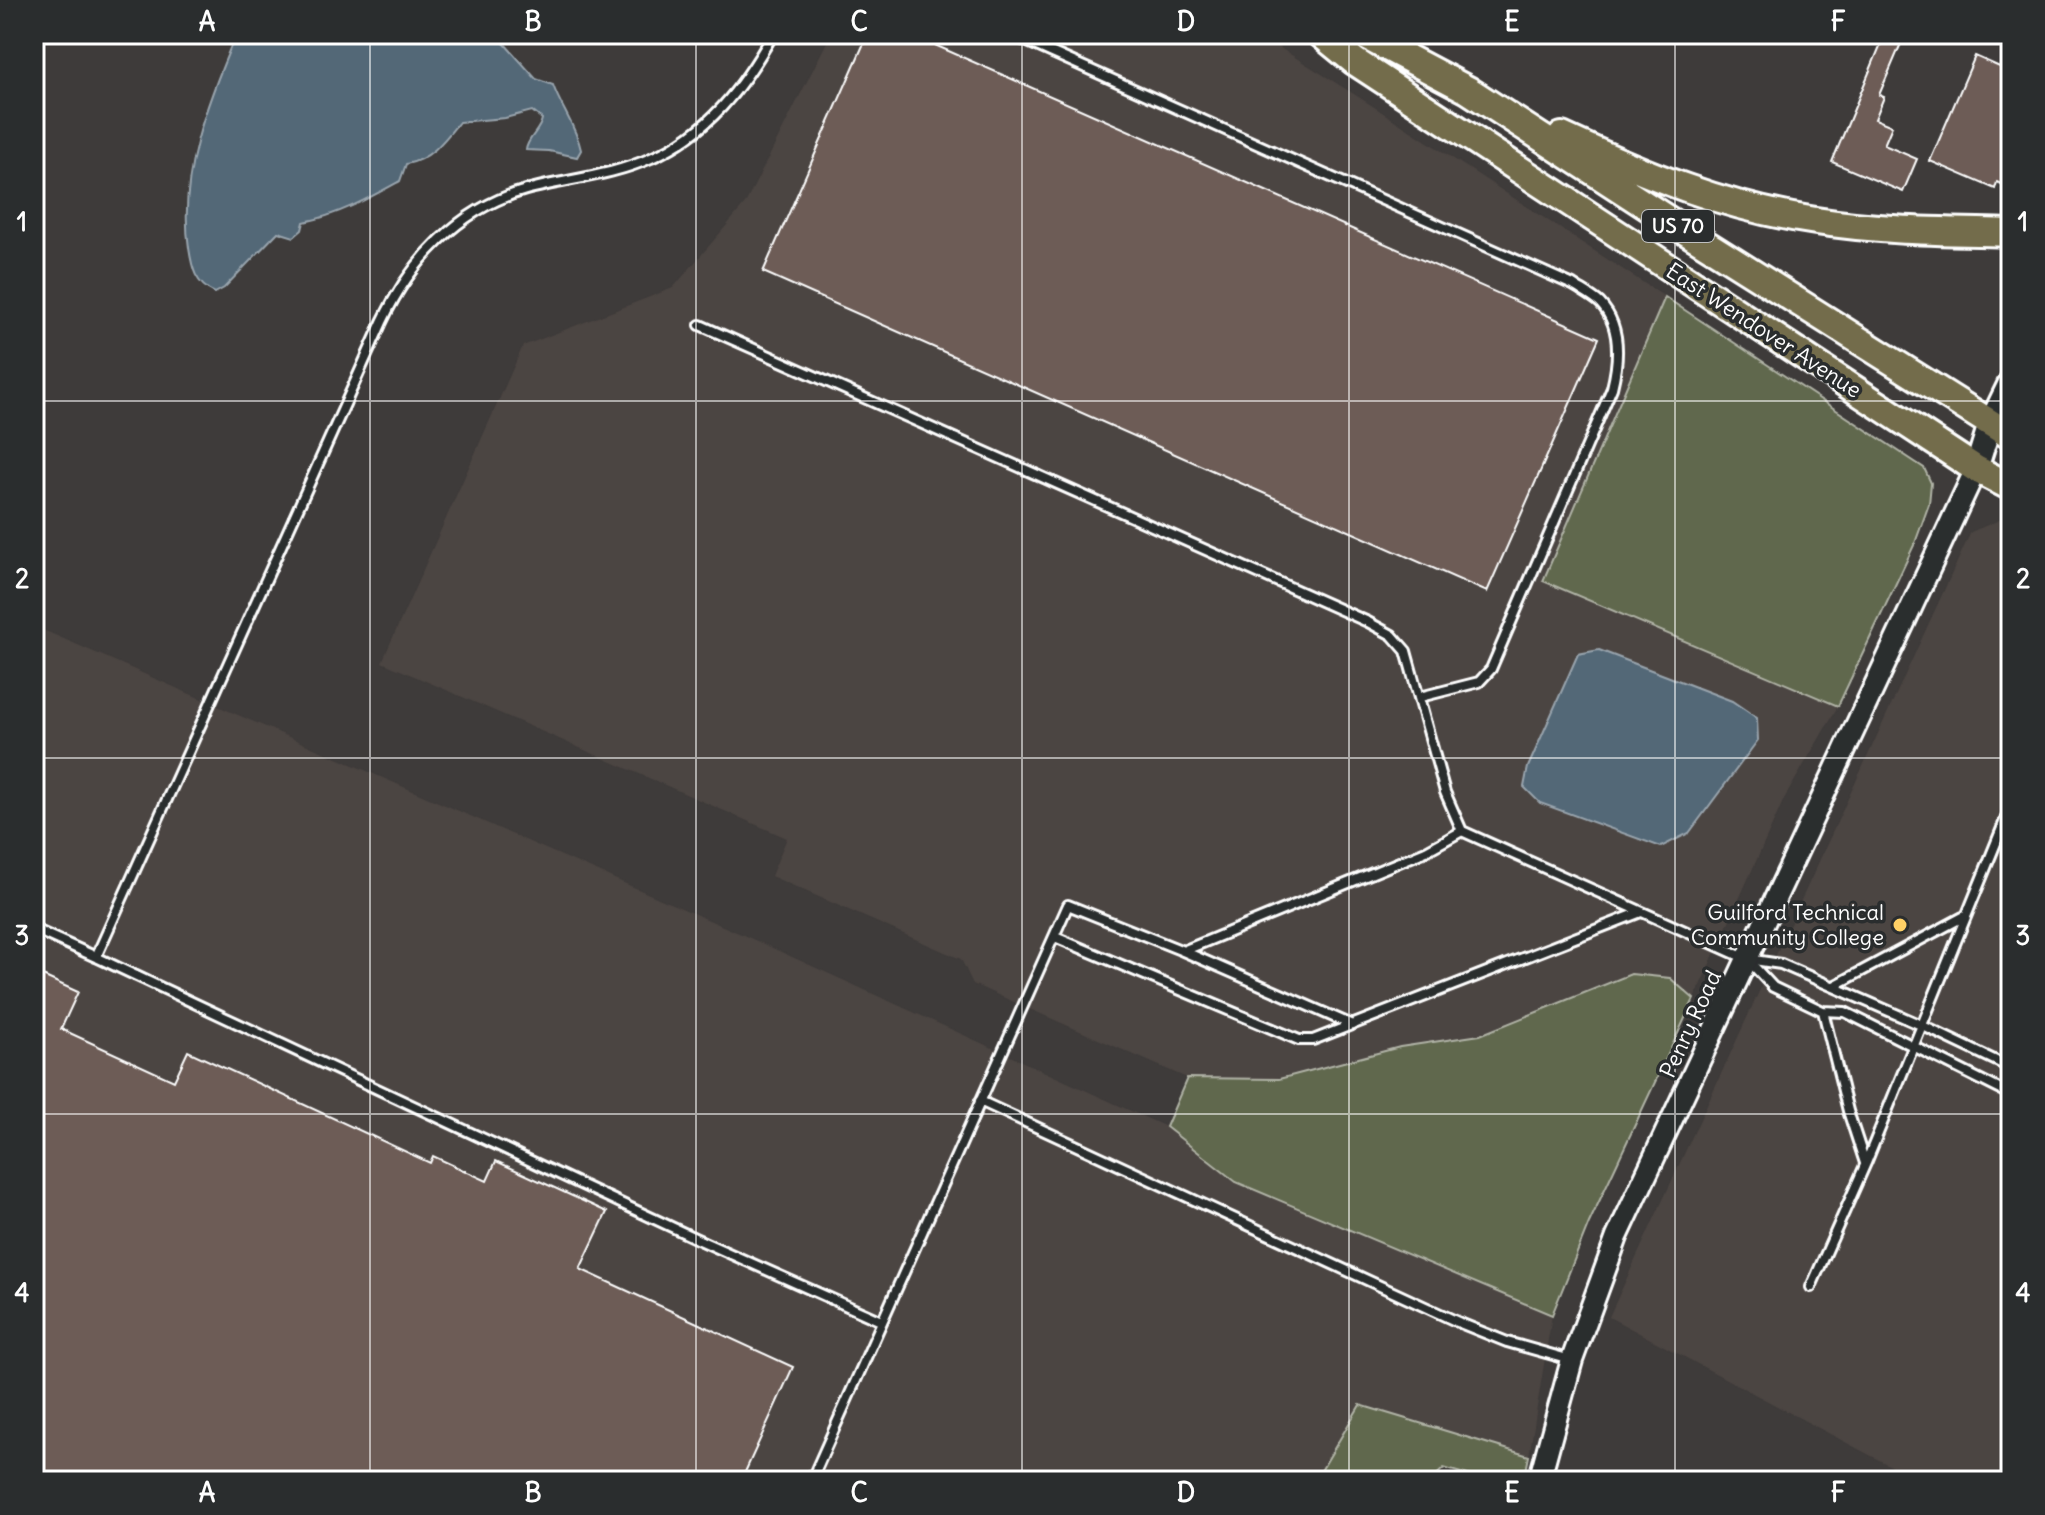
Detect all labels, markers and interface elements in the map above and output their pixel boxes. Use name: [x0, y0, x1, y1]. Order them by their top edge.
text: A: [199, 5, 216, 38]
text: B: [524, 5, 542, 38]
text: C: [850, 5, 868, 38]
text: D: [1177, 5, 1195, 38]
text: E: [1504, 5, 1520, 38]
text: F: [1831, 5, 1846, 38]
text: 1: [17, 205, 27, 238]
text: 1: [2018, 205, 2028, 238]
road number: US 70: [1642, 210, 1714, 242]
street label: East Wendover Avenue: [1661, 256, 1867, 404]
text: 2: [15, 562, 29, 595]
text: 2: [2016, 562, 2030, 595]
place label: Guilford Technical Community College: [1691, 898, 1884, 951]
marker: Guilford Technical Community College: [1891, 916, 1909, 934]
text: 3: [15, 919, 29, 952]
text: 3: [2016, 919, 2030, 952]
street label: Penry Road: [1653, 966, 1727, 1082]
text: 4: [14, 1276, 30, 1309]
text: 4: [2015, 1276, 2031, 1309]
text: A: [199, 1476, 216, 1509]
text: B: [524, 1476, 542, 1509]
text: C: [850, 1476, 868, 1509]
text: D: [1177, 1476, 1195, 1509]
text: E: [1504, 1476, 1520, 1509]
text: F: [1831, 1476, 1846, 1509]

